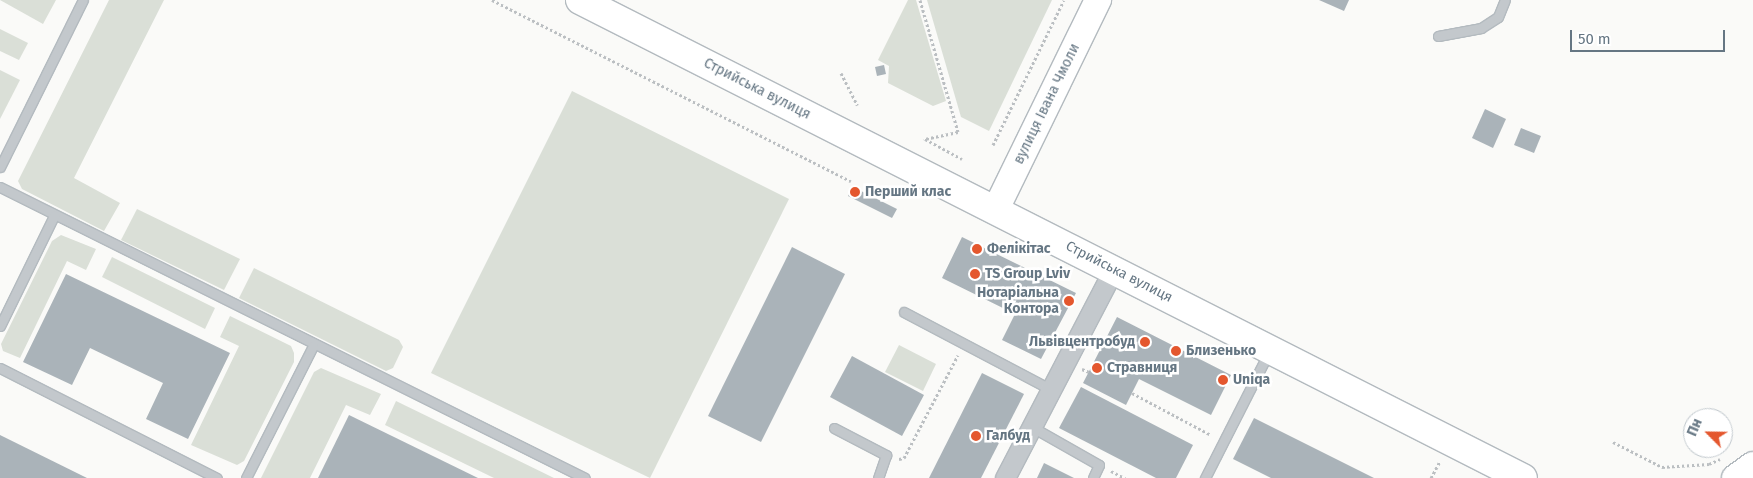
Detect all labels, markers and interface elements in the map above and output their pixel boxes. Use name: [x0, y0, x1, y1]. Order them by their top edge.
scale bar: [1573, 20, 1728, 52]
text: 50 m: [1578, 30, 1611, 48]
street label: вулиця Івана Чмоли: [1010, 41, 1084, 167]
street label: Стрийська вулиця: [701, 55, 813, 123]
place label: Перший клас: [865, 184, 951, 200]
marker: Перший клас: [849, 186, 861, 198]
street label: Стрийська вулиця: [1063, 238, 1175, 306]
place label: Фелікітас: [987, 241, 1051, 257]
marker: Фелікітас: [971, 243, 983, 255]
place label: TS Group Lviv: [985, 266, 1070, 282]
marker: TS Group Lviv: [969, 268, 981, 280]
place label: Нотаріальна Контора: [977, 285, 1059, 318]
marker: Нотаріальна Контора: [1063, 295, 1075, 307]
place label: Львівцентробуд: [1029, 334, 1135, 350]
marker: Львівцентробуд: [1139, 336, 1151, 348]
place label: Близенько: [1186, 343, 1256, 359]
marker: Близенько: [1170, 345, 1182, 357]
place label: Стравниця: [1107, 360, 1177, 376]
marker: Стравниця: [1091, 362, 1103, 374]
place label: Uniqa: [1233, 372, 1270, 388]
marker: Uniqa: [1217, 374, 1229, 386]
north arrow: [1683, 408, 1733, 458]
text: Пн: [1683, 416, 1706, 439]
place label: Галбуд: [986, 428, 1030, 444]
marker: Галбуд: [970, 430, 982, 442]

